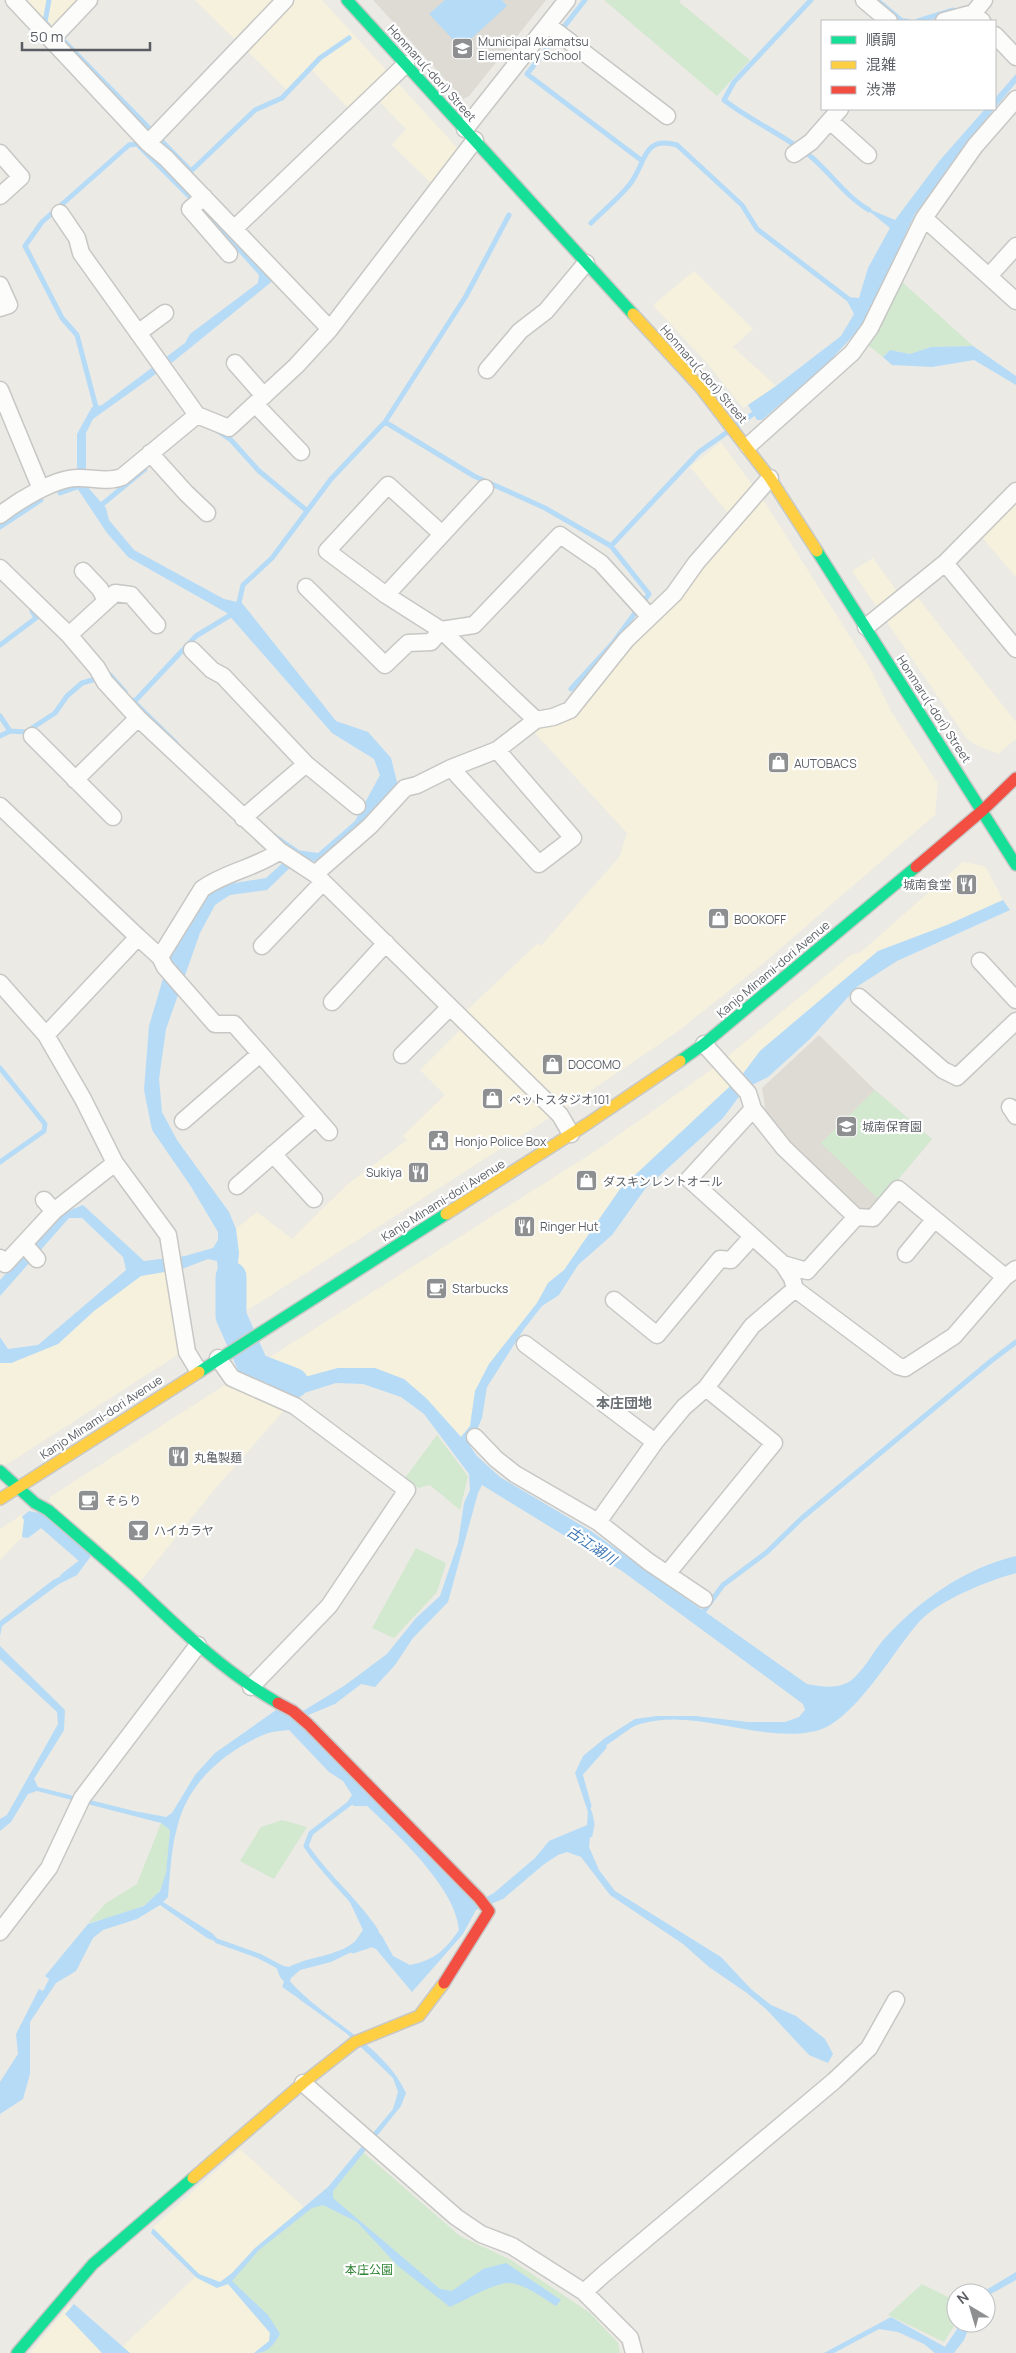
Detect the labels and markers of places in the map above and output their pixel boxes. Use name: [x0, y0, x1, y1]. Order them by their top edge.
place label: Municipal Akamatsu Elementary School: [478, 33, 589, 64]
school or university icon: Municipal Akamatsu Elementary School: [450, 36, 474, 60]
shop icon: AUTOBACS: [766, 751, 790, 775]
place label: AUTOBACS: [794, 755, 857, 772]
restaurant icon: 城南食堂: [955, 872, 979, 896]
place label: 城南食堂: [903, 876, 951, 893]
shop icon: BOOKOFF: [706, 907, 730, 931]
place label: BOOKOFF: [734, 911, 786, 928]
shop icon: DOCOMO: [540, 1052, 564, 1076]
place label: DOCOMO: [568, 1056, 621, 1073]
shop icon: ペットスタジオ101: [481, 1087, 505, 1111]
place label: ペットスタジオ101: [509, 1091, 610, 1108]
school or university icon: 城南保育園: [834, 1114, 858, 1138]
place label: 城南保育園: [862, 1118, 922, 1135]
public building icon: Honjo Police Box: [427, 1129, 451, 1153]
place label: Honjo Police Box: [455, 1133, 547, 1150]
restaurant icon: Sukiya: [406, 1160, 430, 1184]
place label: Sukiya: [366, 1164, 402, 1181]
shop icon: ダスキンレントオール: [575, 1169, 599, 1193]
place label: ダスキンレントオール: [603, 1173, 723, 1190]
restaurant icon: Ringer Hut: [512, 1214, 536, 1238]
place label: Ringer Hut: [540, 1218, 599, 1235]
cafe icon: Starbucks: [424, 1276, 448, 1300]
place label: Starbucks: [452, 1280, 508, 1297]
restaurant icon: 丸亀製麺: [166, 1445, 190, 1469]
place label: 丸亀製麺: [194, 1449, 242, 1466]
cafe icon: そらり: [77, 1488, 101, 1512]
place label: そらり: [105, 1492, 141, 1509]
bar icon: ハイカラヤ: [126, 1518, 150, 1542]
place label: ハイカラヤ: [154, 1522, 214, 1539]

